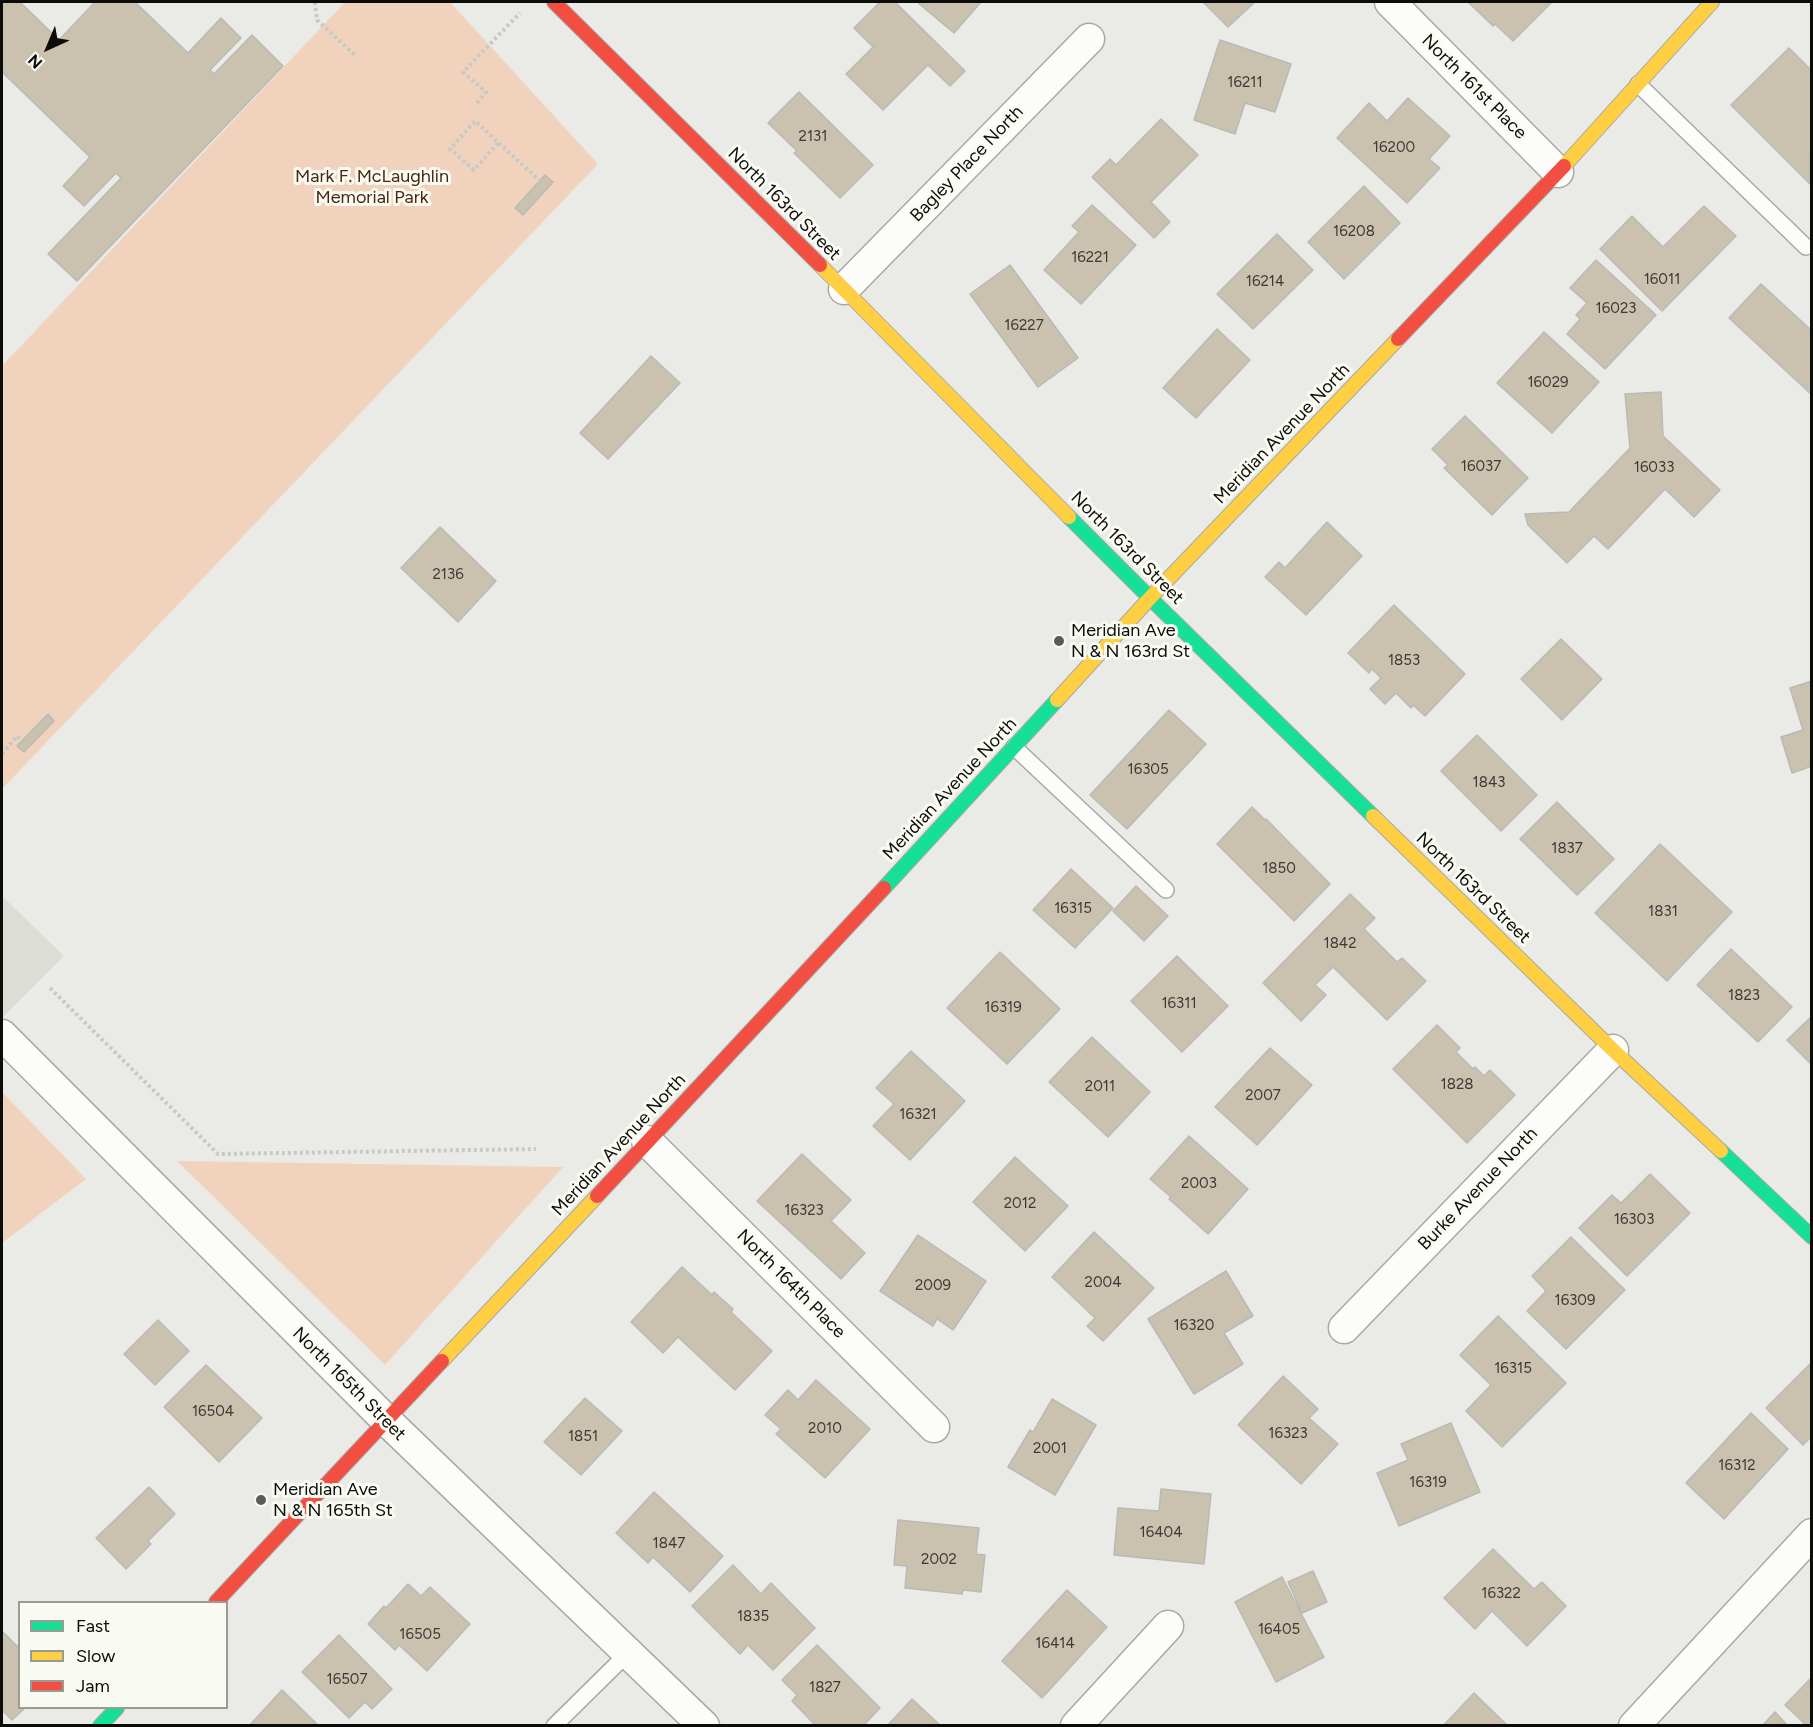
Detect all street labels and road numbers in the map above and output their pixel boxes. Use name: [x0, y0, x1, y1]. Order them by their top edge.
street label: North 161st Place: [1417, 30, 1531, 144]
street label: Bagley Place North: [906, 101, 1028, 227]
street label: North 163rd Street: [723, 143, 845, 265]
street label: Meridian Avenue North: [1210, 359, 1354, 509]
street label: North 163rd Street: [1066, 487, 1188, 609]
street label: Meridian Avenue North: [879, 713, 1021, 865]
street label: North 163rd Street: [1411, 828, 1535, 948]
street label: Meridian Avenue North: [548, 1069, 690, 1221]
street label: Burke Avenue North: [1414, 1123, 1542, 1255]
street label: North 164th Place: [732, 1225, 850, 1343]
street label: North 165th Street: [288, 1323, 410, 1445]

